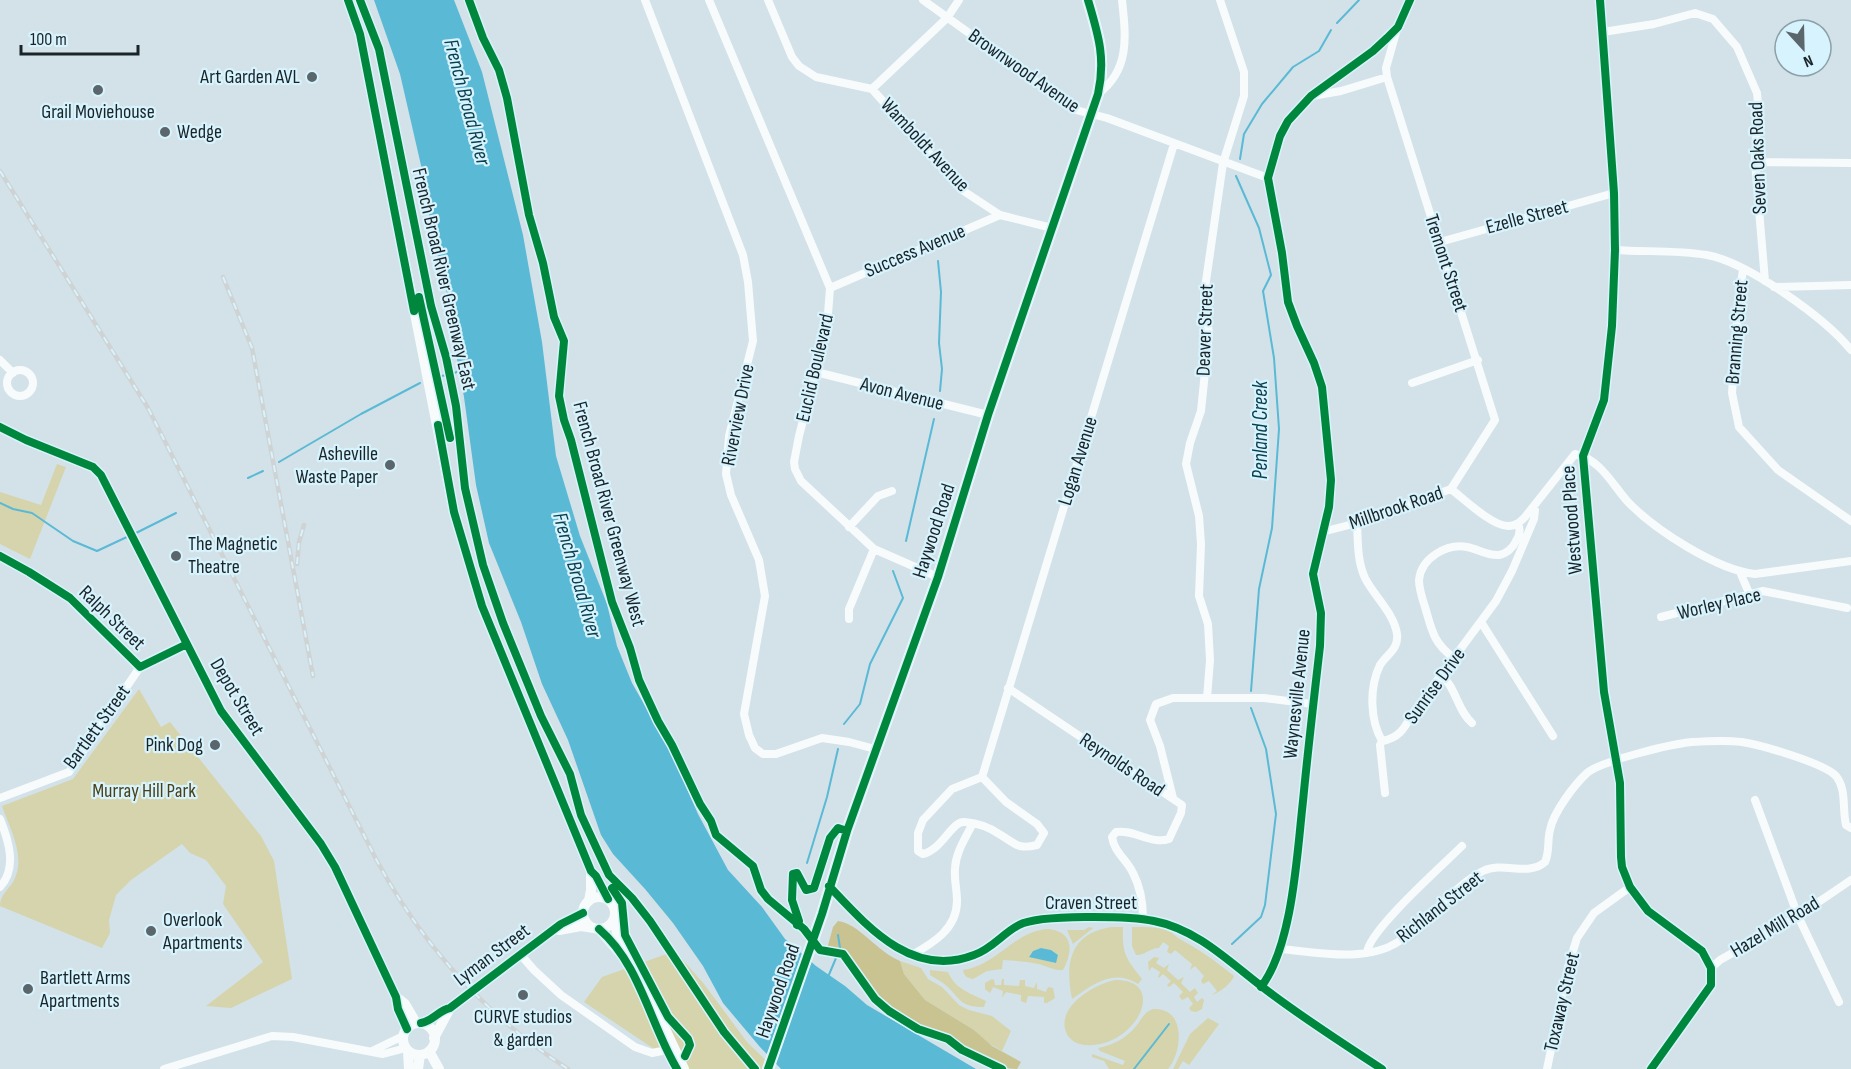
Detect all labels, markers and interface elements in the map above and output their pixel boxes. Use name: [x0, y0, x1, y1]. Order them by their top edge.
scale bar: [21, 18, 138, 56]
north arrow: [1773, 18, 1833, 78]
street label: Brownwood Avenue: [964, 24, 1084, 118]
text: 100 m: [30, 29, 67, 50]
water label: French Broad River: [438, 36, 496, 169]
text: N: [1801, 50, 1816, 71]
place label: Art Garden AVL: [199, 65, 301, 89]
marker: Art Garden AVL: [305, 70, 319, 84]
marker: Grail Moviehouse: [91, 83, 105, 97]
street label: Wamboldt Avenue: [875, 93, 975, 197]
place label: Grail Moviehouse: [41, 100, 155, 124]
street label: Seven Oaks Road: [1744, 101, 1772, 215]
place label: Wedge: [177, 120, 222, 144]
marker: Wedge: [158, 125, 172, 139]
street label: French Broad River Greenway East: [407, 166, 481, 392]
street label: Ezelle Street: [1483, 195, 1571, 239]
street label: Tremont Street: [1419, 211, 1473, 315]
street label: Success Avenue: [861, 219, 969, 283]
street label: Branning Street: [1720, 279, 1754, 385]
street label: Deaver Street: [1191, 284, 1219, 376]
street label: Euclid Boulevard: [791, 312, 839, 424]
street label: Riverview Drive: [716, 362, 760, 468]
street label: Avon Avenue: [857, 372, 946, 416]
water label: Penland Creek: [1248, 380, 1273, 479]
street label: French Broad River Greenway West: [567, 399, 651, 629]
street label: Logan Avenue: [1053, 414, 1103, 508]
place label: Asheville Waste Paper: [296, 442, 378, 489]
marker: Asheville Waste Paper: [383, 458, 397, 472]
street label: Westwood Place: [1556, 465, 1588, 575]
street label: Haywood Road: [907, 481, 961, 581]
street label: Millbrook Road: [1346, 481, 1446, 535]
water label: French Broad River: [547, 509, 607, 641]
place label: The Magnetic Theatre: [188, 532, 278, 579]
marker: The Magnetic Theatre: [169, 549, 183, 563]
street label: Ralph Street: [74, 581, 150, 655]
street label: Worley Place: [1675, 583, 1763, 625]
street label: Waynesville Avenue: [1278, 628, 1316, 760]
street label: Sunrise Drive: [1399, 643, 1471, 729]
street label: Depot Street: [205, 654, 269, 740]
street label: Bartlett Street: [58, 680, 136, 774]
street label: Reynolds Road: [1075, 728, 1169, 802]
place label: Pink Dog: [145, 733, 203, 757]
marker: Pink Dog: [208, 738, 222, 752]
park label: Murray Hill Park: [92, 779, 196, 803]
street label: Richland Street: [1392, 866, 1488, 948]
street label: Craven Street: [1045, 891, 1137, 915]
street label: Hazel Mill Road: [1726, 891, 1824, 963]
place label: Overlook Apartments: [162, 908, 243, 955]
street label: Lyman Street: [449, 919, 535, 991]
marker: Overlook Apartments: [144, 924, 158, 938]
street label: Haywood Road: [751, 941, 805, 1041]
street label: Toxaway Street: [1539, 950, 1585, 1054]
place label: Bartlett Arms Apartments: [39, 966, 131, 1013]
marker: Bartlett Arms Apartments: [21, 982, 35, 996]
marker: CURVE studios & garden: [516, 988, 530, 1002]
place label: CURVE studios & garden: [474, 1005, 572, 1052]

